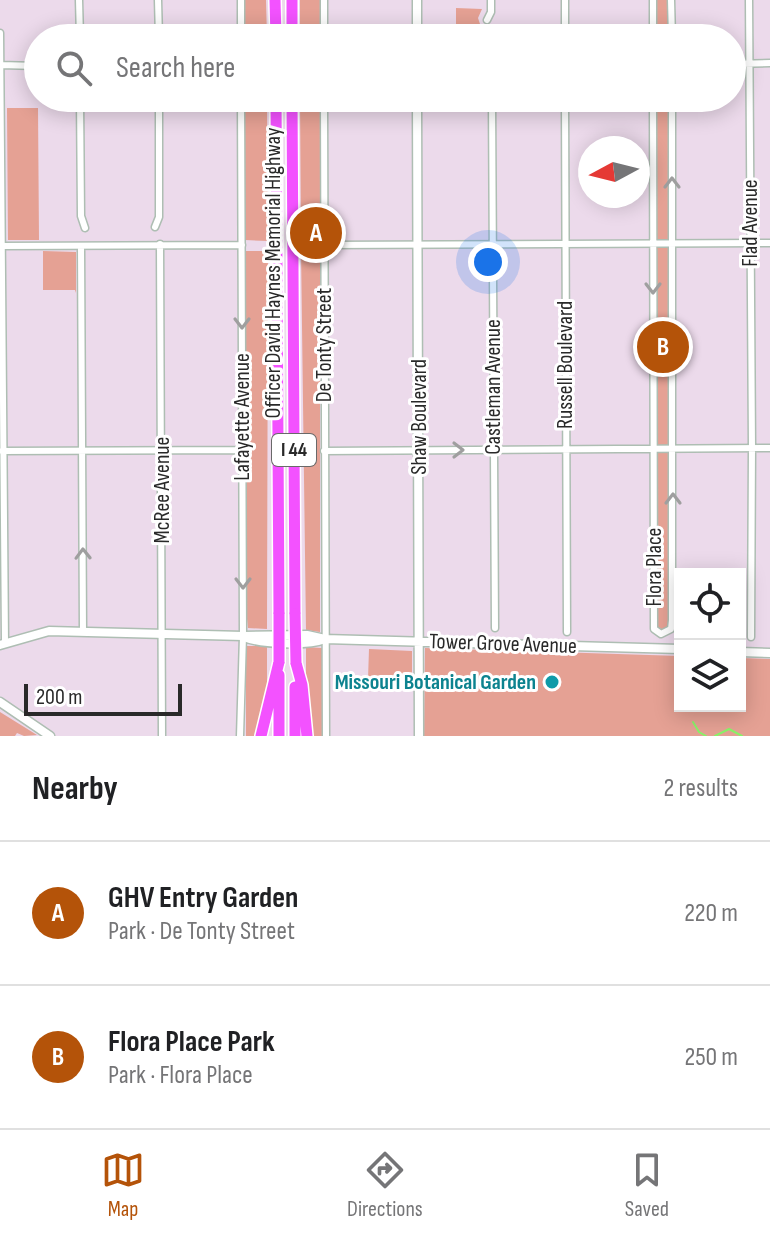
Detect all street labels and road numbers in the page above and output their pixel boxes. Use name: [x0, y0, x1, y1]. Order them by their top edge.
street label: Officer David Haynes Memorial Highway: [260, 127, 287, 418]
street label: Flad Avenue: [737, 179, 764, 267]
street label: De Tonty Street: [311, 287, 338, 402]
street label: Russell Boulevard: [552, 301, 579, 429]
street label: Castleman Avenue: [480, 319, 507, 455]
street label: Lafayette Avenue: [229, 353, 256, 481]
street label: Shaw Boulevard: [406, 359, 433, 475]
road number: I 44: [272, 434, 316, 466]
street label: McRee Avenue: [149, 437, 176, 543]
street label: Flora Place: [641, 528, 668, 606]
street label: Tower Grove Avenue: [429, 628, 577, 660]

